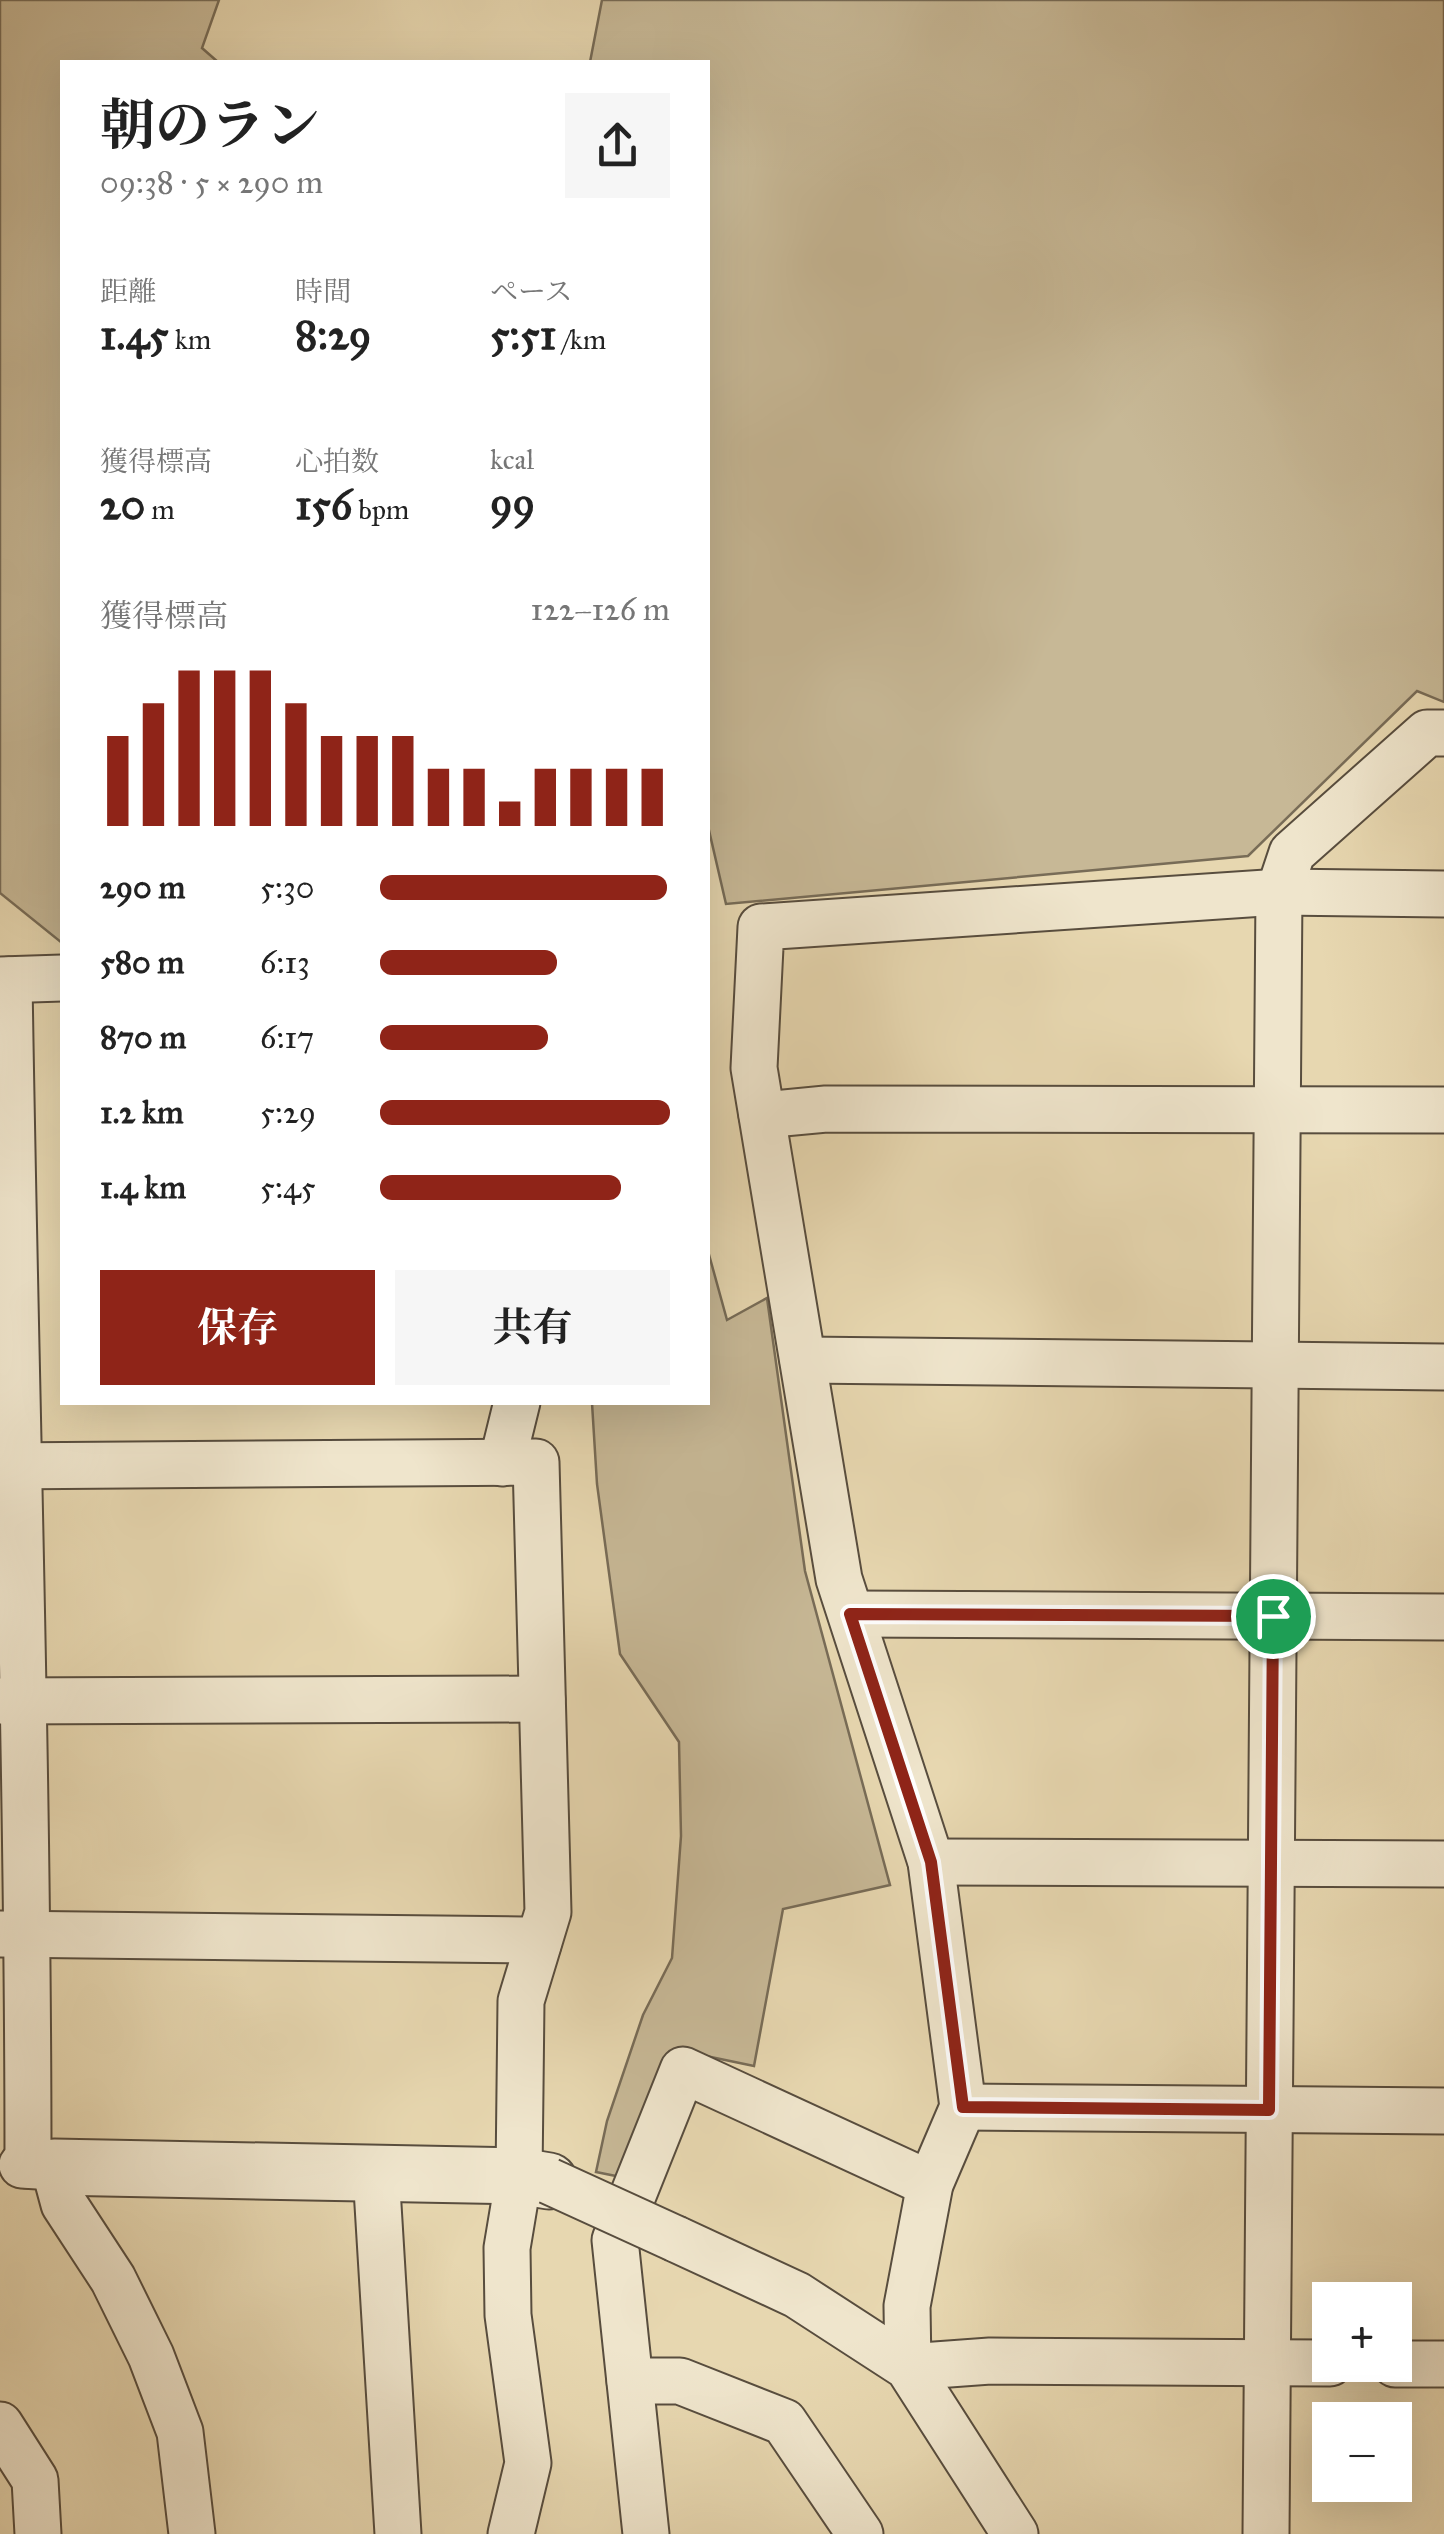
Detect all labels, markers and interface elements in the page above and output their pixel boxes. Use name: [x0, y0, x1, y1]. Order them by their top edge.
text: 朝のラン: [100, 92, 320, 159]
button: share: [565, 93, 670, 198]
text: 09:38 · 5 × 290 m: [100, 163, 323, 202]
text: 距離: [100, 274, 156, 309]
text: 時間: [295, 274, 351, 309]
text: ペース: [490, 274, 573, 309]
text: 1.45: [100, 309, 169, 361]
text: 8:29: [295, 309, 371, 361]
text: 5:51: [490, 309, 556, 361]
text: km: [169, 322, 211, 357]
text: /km: [556, 322, 606, 357]
text: kcal: [490, 442, 534, 477]
text: 獲得標高: [100, 444, 212, 479]
text: 心拍数: [295, 444, 379, 479]
text: 99: [490, 477, 535, 529]
text: 20: [100, 479, 145, 531]
text: 156: [295, 479, 352, 531]
text: m: [145, 492, 175, 527]
text: bpm: [352, 492, 409, 527]
text: 122–126 m: [531, 590, 670, 629]
text: 獲得標高: [100, 597, 228, 636]
text: 290 m: [100, 868, 185, 907]
text: 5:30: [260, 868, 314, 907]
text: 580 m: [100, 943, 184, 982]
text: 6:13: [260, 943, 310, 982]
text: 870 m: [100, 1018, 187, 1057]
text: 6:17: [260, 1018, 314, 1057]
text: 1.2 km: [100, 1093, 184, 1132]
text: 5:29: [260, 1093, 316, 1132]
text: 1.4 km: [100, 1168, 186, 1207]
text: 5:45: [260, 1168, 316, 1207]
button: 保存: [100, 1270, 375, 1385]
button: 共有: [395, 1270, 670, 1385]
pin: [1231, 1574, 1316, 1659]
icon: arrive: [1246, 1589, 1301, 1644]
map controls: [1312, 2282, 1412, 2502]
button: +: [1312, 2282, 1412, 2382]
button: −: [1312, 2402, 1412, 2502]

